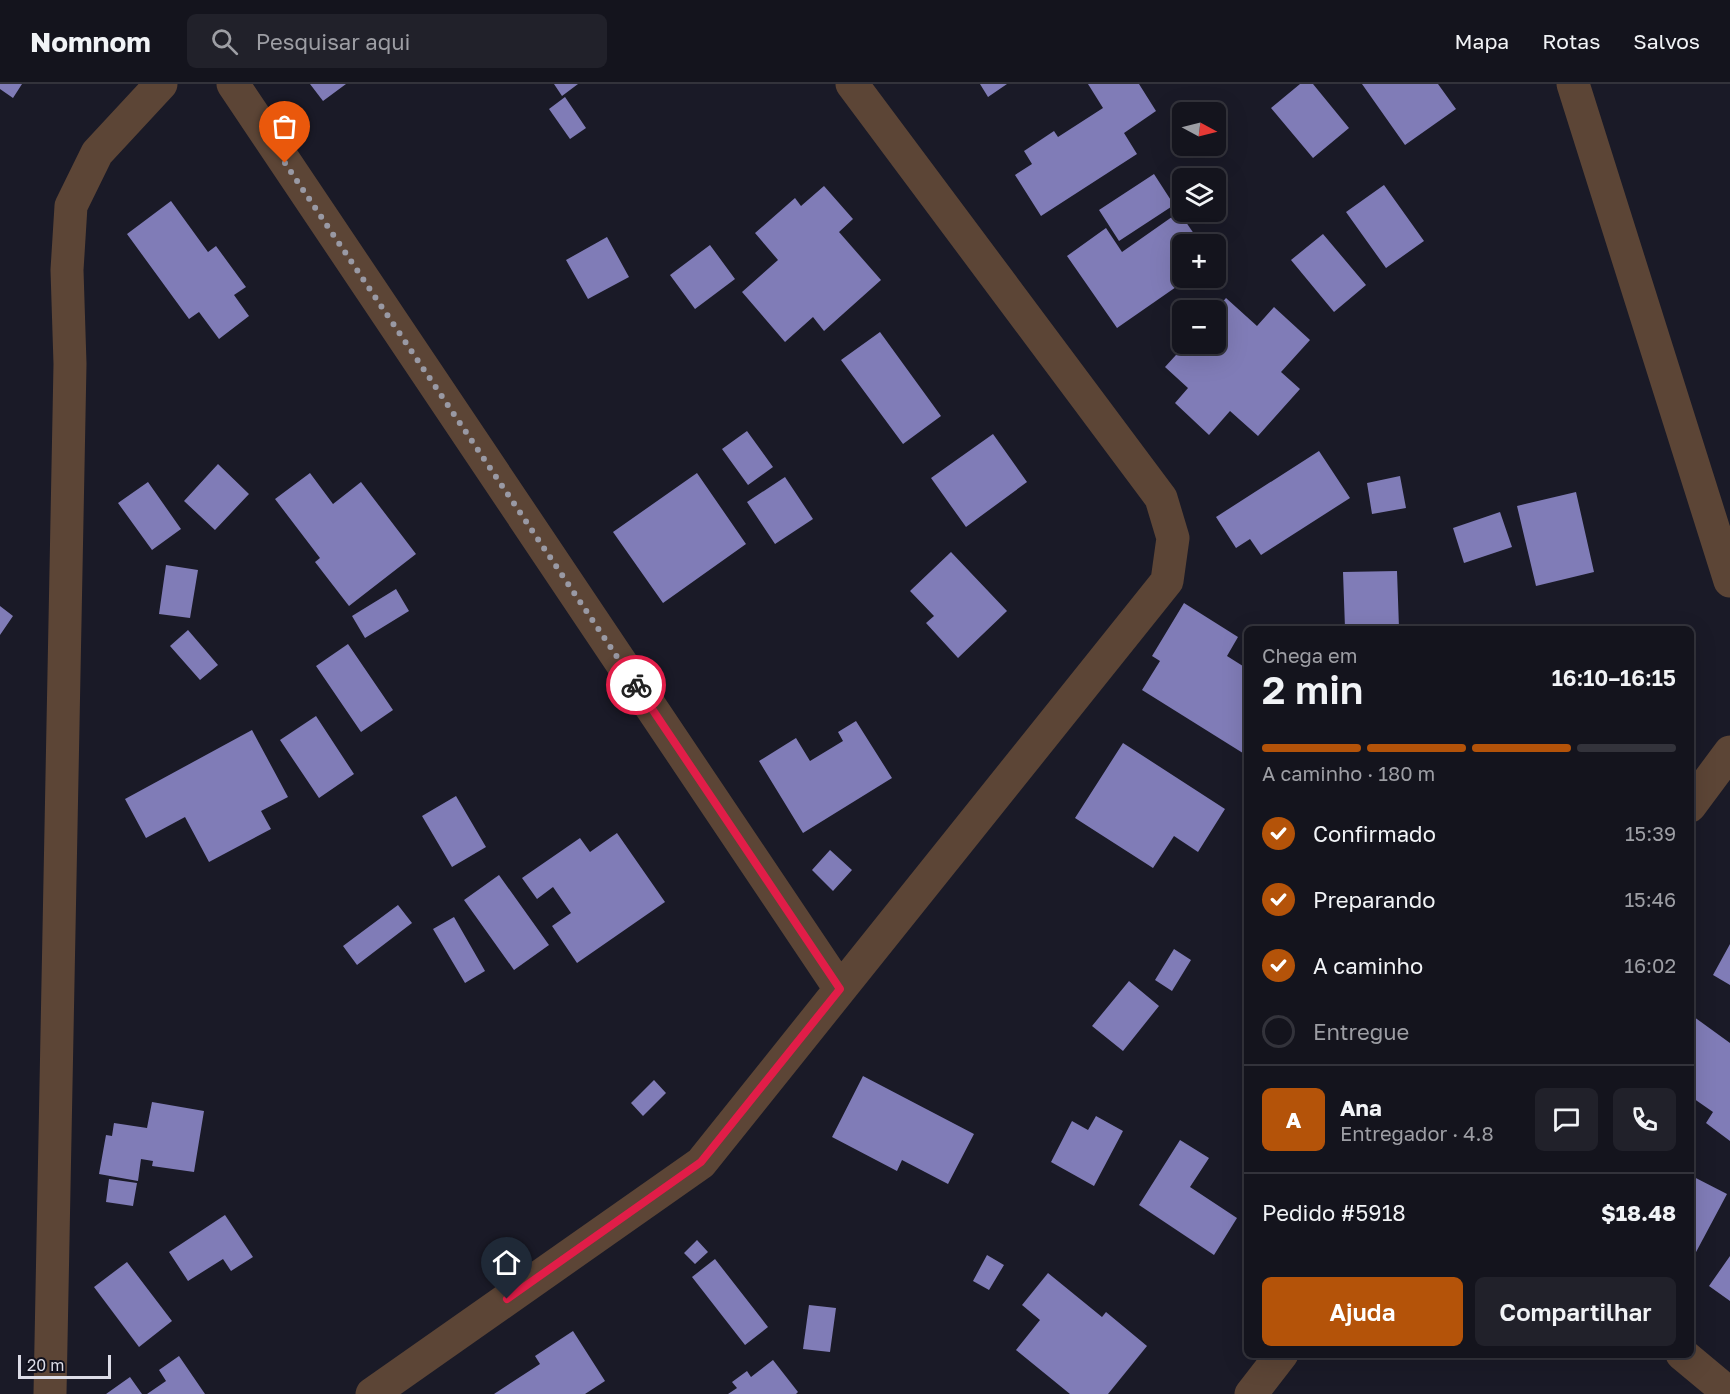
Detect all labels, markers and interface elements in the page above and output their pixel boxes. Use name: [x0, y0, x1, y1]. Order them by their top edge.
search box: [187, 14, 607, 68]
text: Nomnom: [30, 25, 151, 58]
icon: search: [208, 25, 241, 58]
text: Pesquisar aqui: [256, 28, 411, 55]
text: Mapa: [1455, 28, 1509, 54]
text: Rotas: [1542, 28, 1600, 54]
text: Salvos: [1633, 28, 1700, 54]
pin: [259, 101, 310, 163]
north arrow: [1172, 102, 1226, 156]
map controls: [1172, 102, 1226, 354]
icon: bag: [268, 110, 301, 143]
button: layers: [1172, 168, 1226, 222]
button: +: [1172, 234, 1226, 288]
button: −: [1172, 300, 1226, 354]
text: Chega em: [1262, 643, 1357, 667]
courier: [606, 655, 666, 715]
text: 16:10–16:15: [1552, 664, 1676, 691]
text: 2 min: [1262, 666, 1363, 713]
icon: bike: [620, 669, 653, 702]
text: A caminho · 180 m: [1262, 761, 1435, 785]
icon: check: [1262, 817, 1295, 850]
text: Confirmado: [1313, 820, 1436, 847]
text: 15:39: [1625, 821, 1676, 845]
icon: check: [1262, 883, 1295, 916]
text: Preparando: [1313, 886, 1436, 913]
text: 15:46: [1624, 887, 1676, 911]
icon: check: [1262, 949, 1295, 982]
text: A caminho: [1313, 952, 1423, 979]
text: 16:02: [1624, 953, 1676, 977]
text: Entregue: [1313, 1018, 1409, 1045]
button: chat: [1535, 1088, 1598, 1151]
button: phone: [1613, 1088, 1676, 1151]
text: Ana: [1340, 1094, 1382, 1121]
text: A: [1286, 1106, 1301, 1133]
text: Entregador · 4.8: [1340, 1121, 1494, 1145]
text: Pedido #5918: [1262, 1199, 1406, 1226]
text: $18.48: [1601, 1199, 1676, 1226]
pin: [481, 1237, 532, 1299]
icon: home: [490, 1246, 523, 1279]
button: Ajuda: [1262, 1277, 1463, 1346]
button: Compartilhar: [1475, 1277, 1676, 1346]
scale bar: [18, 1352, 111, 1380]
text: 20 m: [27, 1355, 64, 1375]

